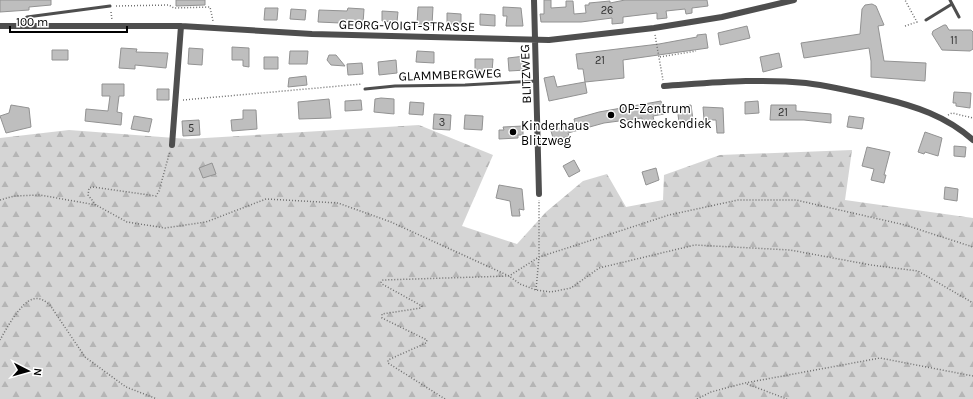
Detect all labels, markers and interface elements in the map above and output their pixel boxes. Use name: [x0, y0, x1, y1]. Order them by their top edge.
house number: 26: [601, 4, 613, 17]
scale bar: [10, 8, 127, 34]
text: 100 m: [16, 15, 48, 29]
street label: GEORG-VOIGT-STRASSE: [339, 17, 475, 34]
house number: 11: [950, 34, 958, 47]
street label: BLITZWEG: [517, 44, 534, 104]
house number: 21: [595, 54, 605, 67]
street label: GLAMMBERGWEG: [398, 65, 502, 84]
place label: OP-Zentrum Schweckendiek: [619, 101, 712, 131]
house number: 21: [778, 106, 788, 119]
marker: OP-Zentrum Schweckendiek: [606, 110, 616, 120]
house number: 3: [439, 116, 445, 129]
place label: Kinderhaus Blitzweg: [521, 118, 590, 148]
house number: 5: [188, 122, 194, 135]
marker: Kinderhaus Blitzweg: [508, 127, 518, 137]
north arrow: [8, 351, 48, 391]
text: N: [31, 367, 44, 377]

